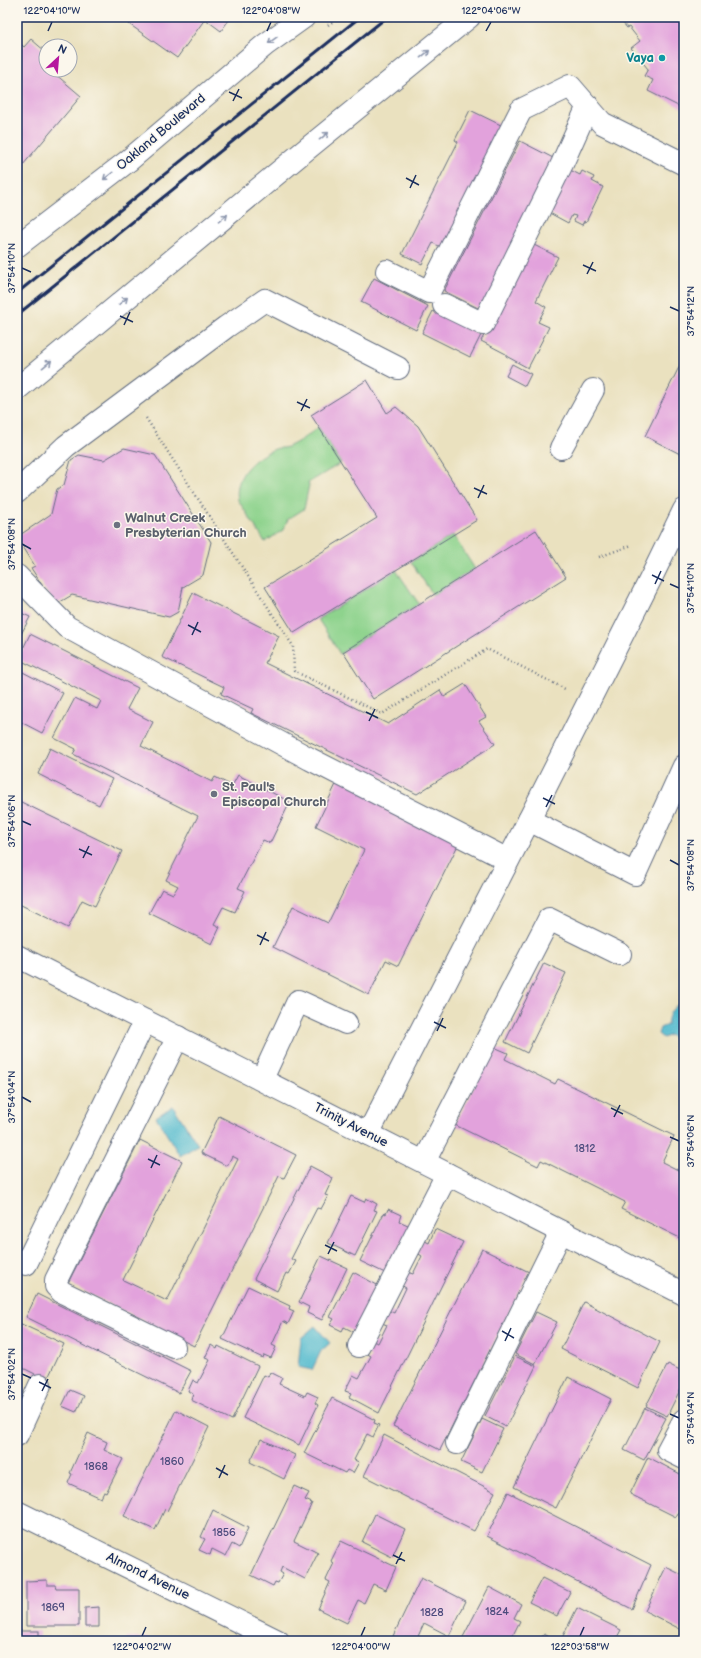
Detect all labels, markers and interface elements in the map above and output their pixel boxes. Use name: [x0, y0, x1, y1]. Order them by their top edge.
text: 122°04'10"W: [24, 5, 80, 17]
text: 122°04'08"W: [242, 5, 300, 17]
text: 122°04'06"W: [461, 5, 521, 17]
one-way arrow: [267, 36, 278, 44]
north arrow: [38, 38, 78, 78]
text: N: [56, 42, 69, 57]
one-way arrow: [419, 49, 430, 58]
place label: Vaya: [626, 50, 654, 66]
marker: Vaya: [657, 53, 667, 63]
street label: Oakland Boulevard: [113, 90, 209, 174]
one-way arrow: [318, 131, 329, 140]
one-way arrow: [102, 172, 113, 181]
one-way arrow: [218, 214, 229, 223]
text: 37°54'10"N: [6, 243, 18, 293]
text: 37°54'12"N: [685, 286, 697, 336]
one-way arrow: [118, 297, 129, 306]
one-way arrow: [42, 360, 53, 369]
place label: Walnut Creek Presbyterian Church: [125, 510, 247, 541]
text: 37°54'08"N: [6, 518, 18, 570]
marker: Walnut Creek Presbyterian Church: [112, 520, 122, 530]
text: 37°54'10"N: [685, 563, 697, 613]
place label: St. Paul's Episcopal Church: [222, 779, 326, 810]
marker: St. Paul's Episcopal Church: [209, 789, 219, 799]
text: 37°54'06"N: [6, 795, 18, 847]
text: 37°54'08"N: [685, 839, 697, 891]
text: 37°54'04"N: [6, 1071, 18, 1123]
street label: Trinity Avenue: [311, 1099, 391, 1151]
text: 37°54'06"N: [685, 1115, 697, 1167]
house number: 1812: [574, 1142, 596, 1155]
text: 37°54'02"N: [6, 1348, 18, 1400]
text: 37°54'04"N: [685, 1392, 697, 1444]
house number: 1860: [160, 1455, 184, 1468]
house number: 1868: [84, 1460, 108, 1473]
house number: 1856: [212, 1526, 236, 1539]
street label: Almond Avenue: [104, 1549, 193, 1603]
house number: 1869: [41, 1601, 65, 1614]
house number: 1824: [485, 1605, 509, 1618]
house number: 1828: [420, 1606, 444, 1619]
text: 122°04'02"W: [113, 1641, 171, 1653]
text: 122°04'00"W: [332, 1641, 390, 1653]
text: 122°03'58"W: [551, 1641, 609, 1653]

